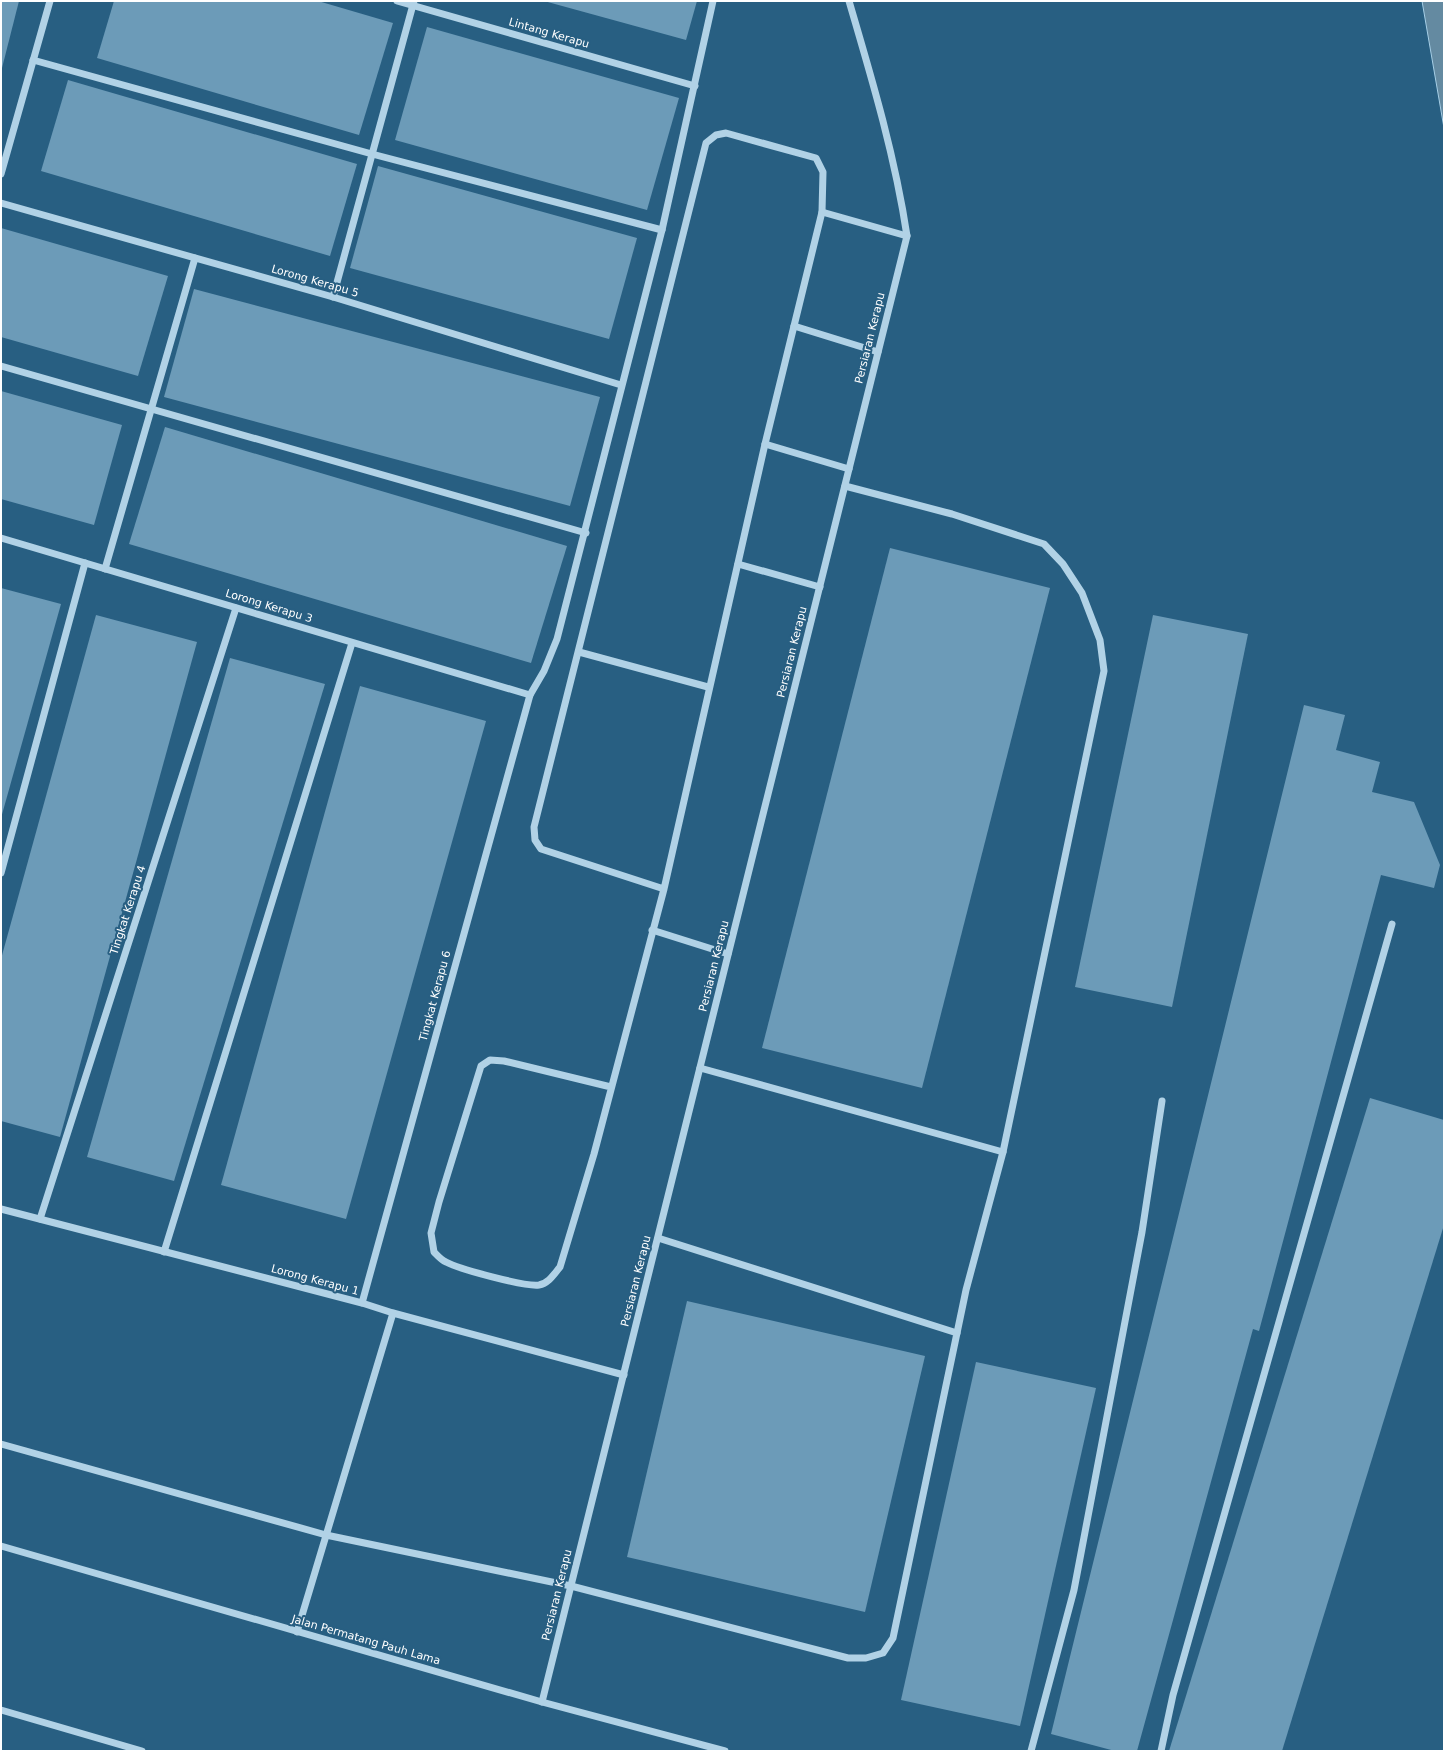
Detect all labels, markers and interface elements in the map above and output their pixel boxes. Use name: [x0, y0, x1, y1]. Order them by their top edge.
street label: Lintang Kerapu: [507, 15, 591, 51]
street label: Lorong Kerapu 5: [270, 262, 360, 300]
street label: Persiaran Kerapu: [852, 291, 888, 385]
street label: Lorong Kerapu 3: [224, 587, 314, 625]
street label: Persiaran Kerapu: [774, 605, 810, 699]
street label: Tingkat Kerapu 4: [107, 864, 149, 957]
street label: Persiaran Kerapu: [696, 919, 732, 1013]
street label: Tingkat Kerapu 6: [416, 949, 453, 1044]
street label: Persiaran Kerapu: [618, 1234, 654, 1328]
street label: Lorong Kerapu 1: [270, 1262, 360, 1298]
street label: Persiaran Kerapu: [539, 1548, 575, 1642]
street label: Jalan Permatang Pauh Lama: [289, 1612, 442, 1668]

